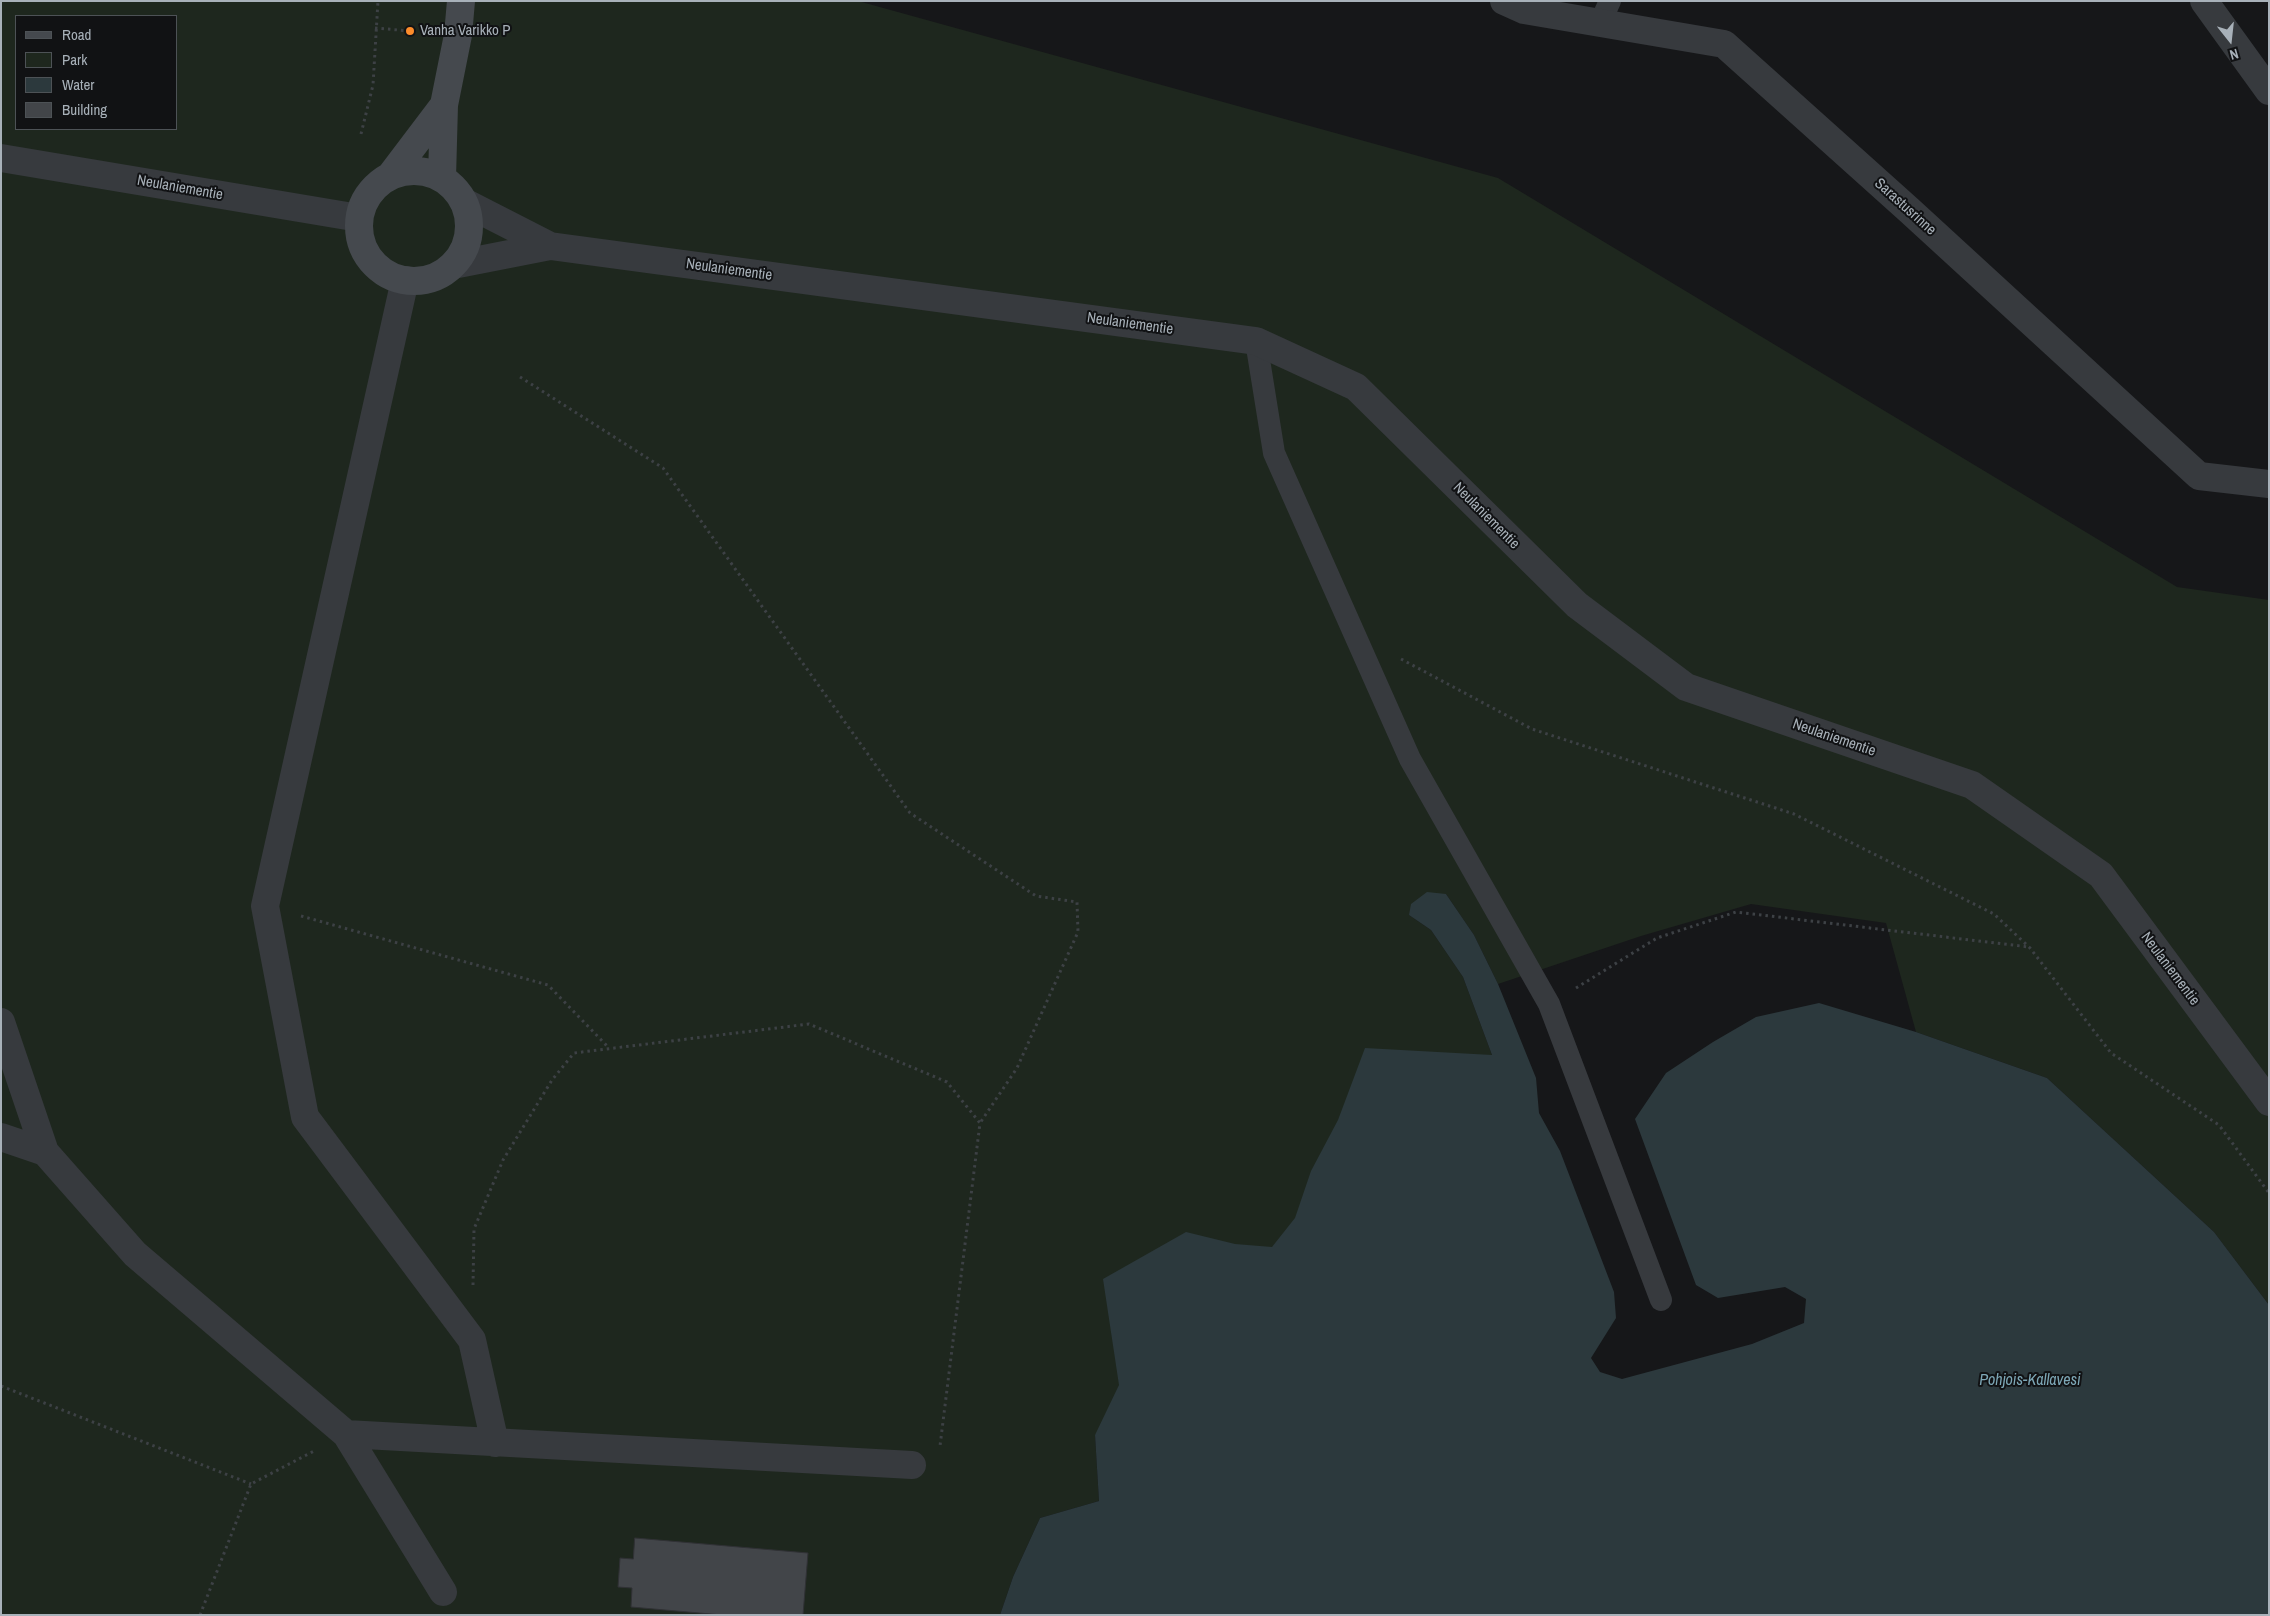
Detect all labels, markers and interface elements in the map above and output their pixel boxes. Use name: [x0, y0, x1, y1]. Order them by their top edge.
legend: [15, 15, 178, 130]
north arrow: [2205, 15, 2255, 65]
place label: Vanha Varikko P: [420, 22, 511, 40]
text: Road: [62, 24, 91, 45]
marker: Vanha Varikko P: [404, 25, 416, 37]
text: N: [2228, 45, 2241, 64]
text: Park: [62, 49, 87, 70]
text: Water: [62, 74, 94, 95]
text: Building: [62, 99, 107, 120]
street label: Neulaniementie: [136, 172, 224, 204]
street label: Sarastusrinne: [1871, 175, 1939, 239]
street label: Neulaniementie: [685, 255, 773, 285]
street label: Neulaniementie: [1086, 309, 1174, 339]
street label: Neulaniementie: [1449, 479, 1523, 553]
street label: Neulaniementie: [1790, 715, 1878, 761]
street label: Neulaniementie: [2137, 929, 2203, 1009]
water label: Pohjois-Kallavesi: [1979, 1371, 2081, 1391]

